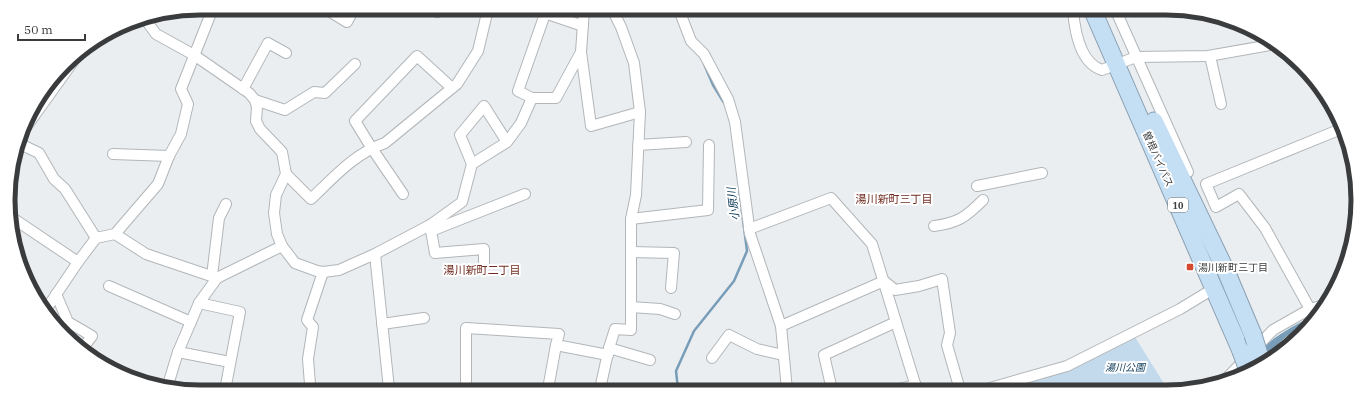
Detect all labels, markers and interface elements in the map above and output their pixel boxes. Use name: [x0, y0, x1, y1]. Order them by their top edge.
scale bar: [18, 16, 85, 42]
text: 50 m: [24, 22, 53, 37]
street label: 曽根バイパス: [1140, 129, 1176, 189]
water label: 小原川: [724, 186, 742, 221]
district label: 湯川新町三丁目: [856, 192, 933, 206]
road number: 10: [1168, 198, 1188, 212]
place label: 湯川新町三丁目: [1198, 261, 1268, 274]
marker: 湯川新町三丁目: [1185, 262, 1195, 272]
district label: 湯川新町二丁目: [444, 263, 521, 277]
park label: 湯川公園: [1105, 361, 1147, 374]

